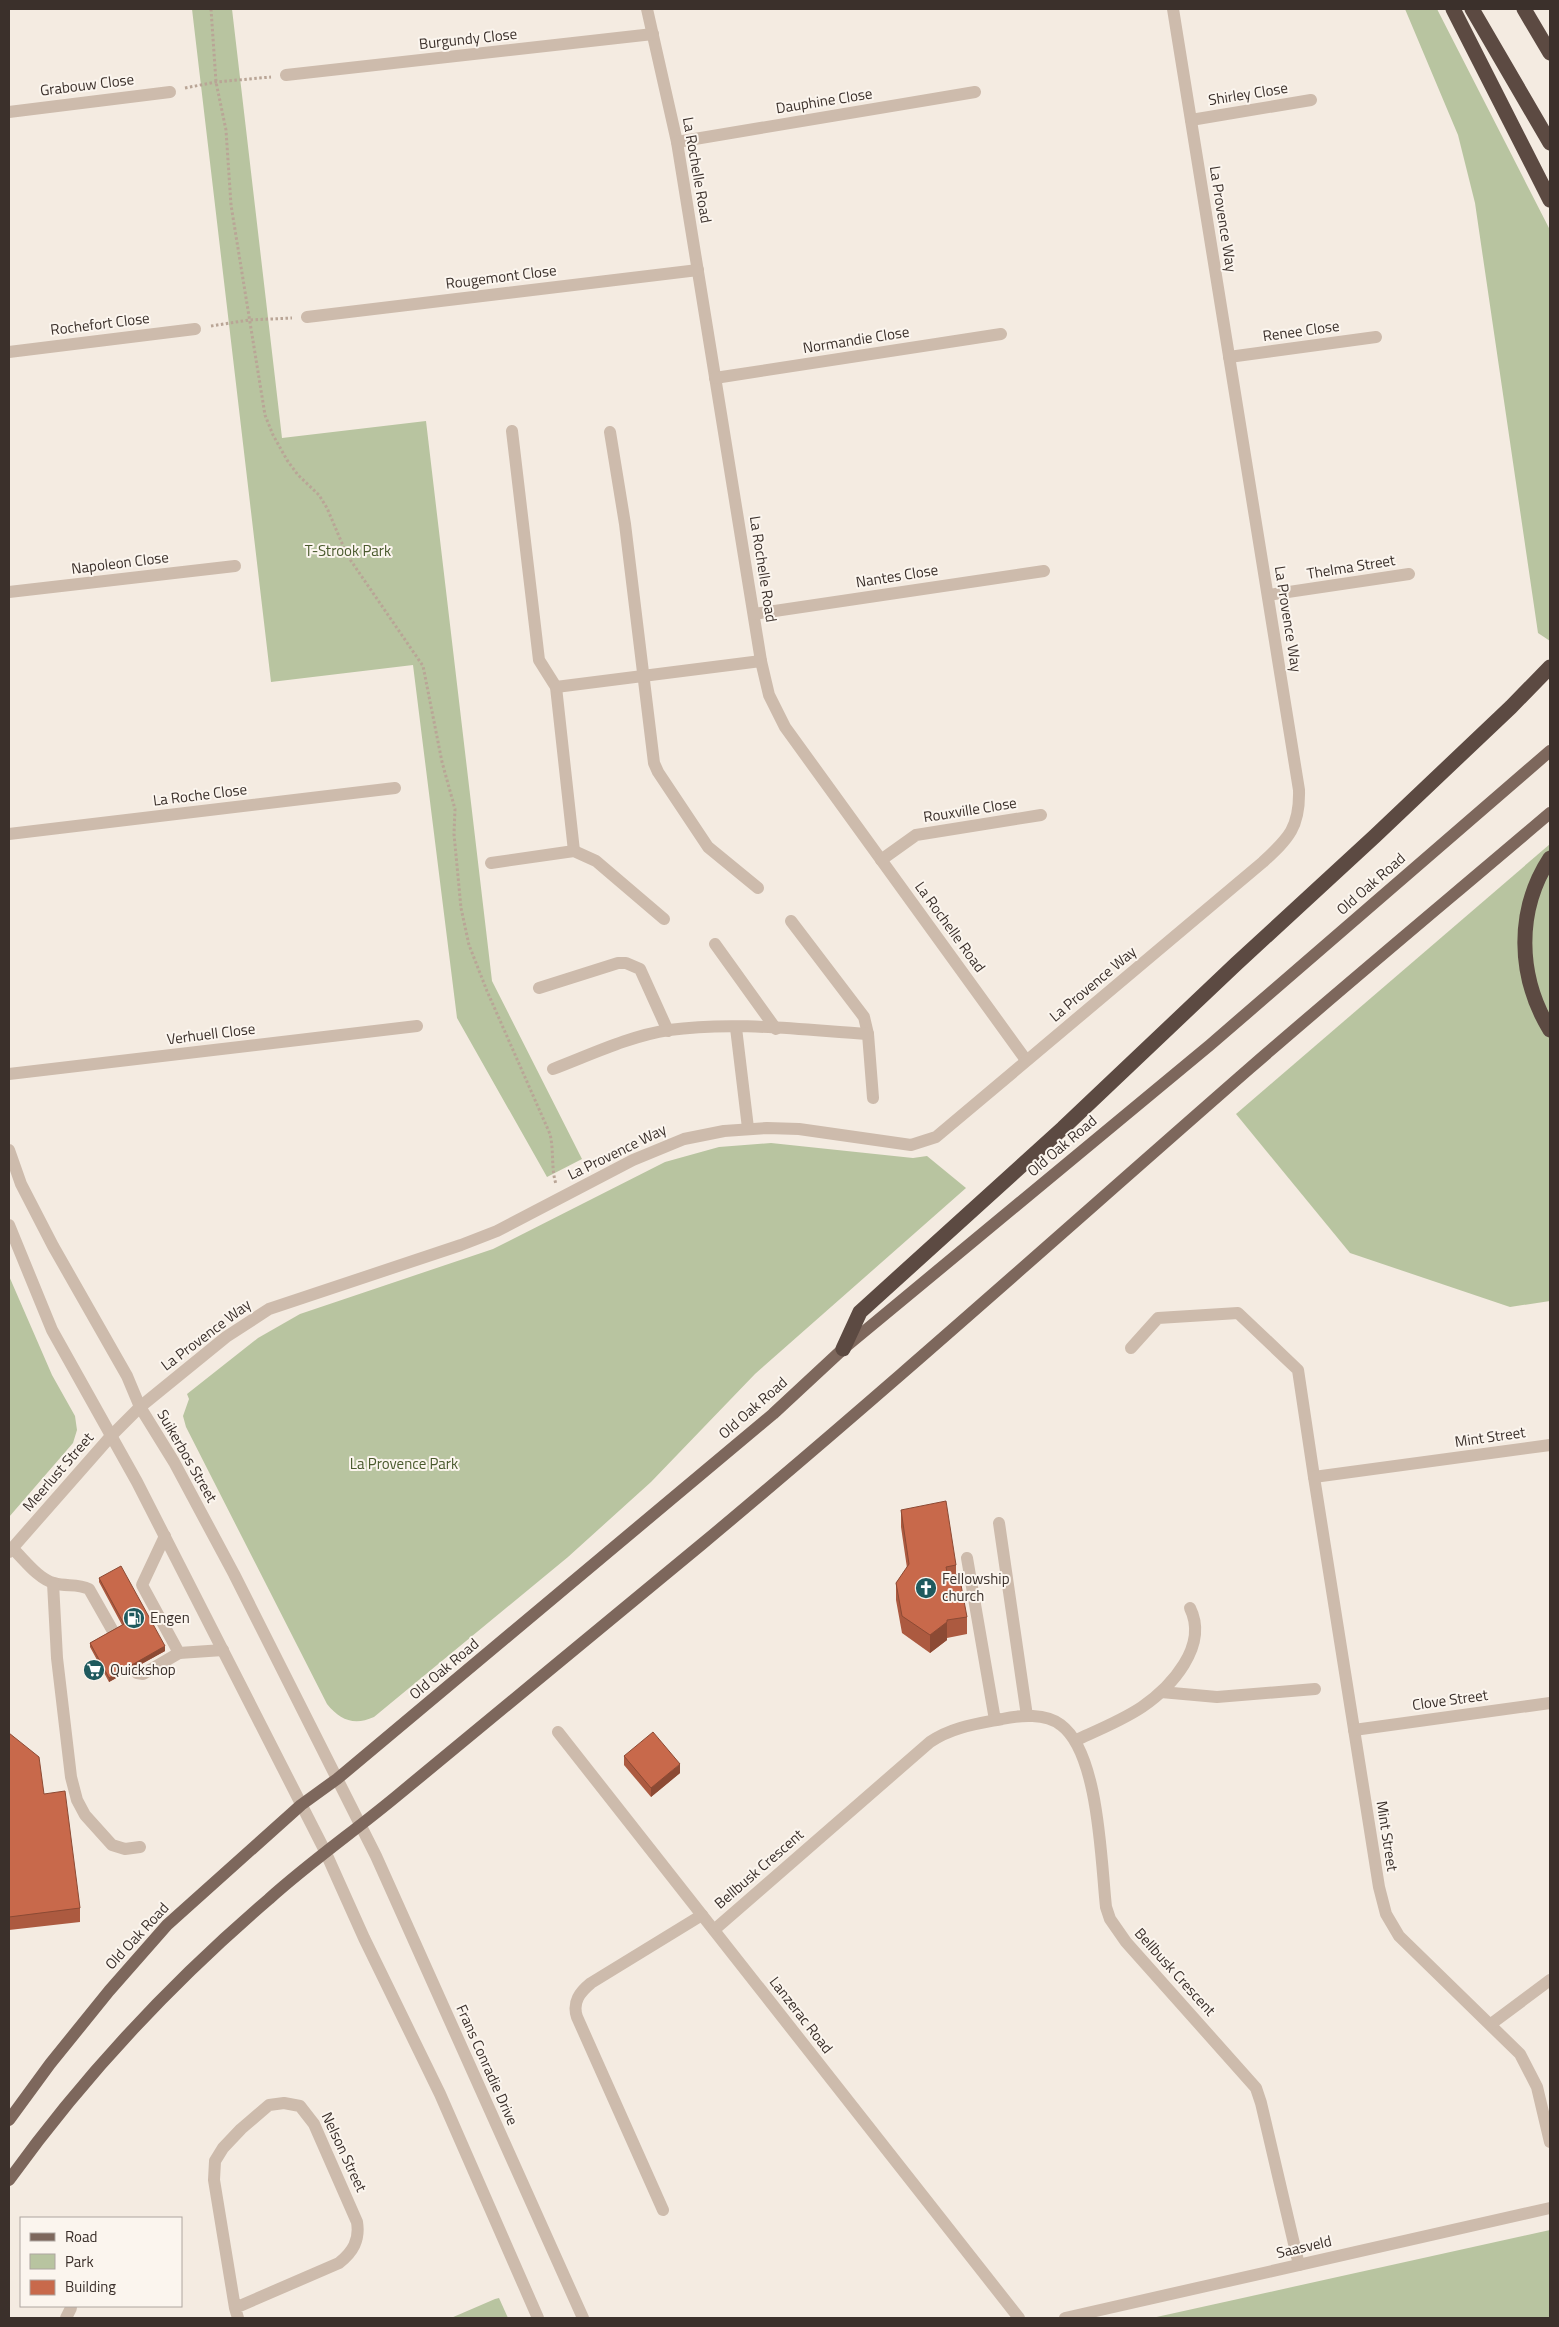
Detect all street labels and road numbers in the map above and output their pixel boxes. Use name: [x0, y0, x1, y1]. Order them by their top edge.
street label: Burgundy Close: [418, 22, 518, 55]
street label: Grabouw Close: [39, 67, 135, 102]
street label: Shirley Close: [1207, 76, 1289, 111]
street label: Dauphine Close: [774, 82, 874, 119]
street label: La Rochelle Road: [677, 115, 718, 225]
street label: La Provence Way: [1204, 164, 1243, 274]
street label: Rougemont Close: [444, 258, 558, 295]
street label: Rochefort Close: [49, 306, 151, 341]
street label: Renee Close: [1261, 314, 1341, 347]
street label: Normandie Close: [801, 320, 911, 359]
street label: La Rochelle Road: [744, 514, 783, 624]
street label: Napoleon Close: [70, 545, 170, 580]
street label: Thelma Street: [1305, 548, 1397, 585]
street label: Nantes Close: [854, 558, 940, 593]
street label: La Provence Way: [1269, 564, 1308, 674]
street label: La Roche Close: [152, 777, 248, 812]
street label: Rouxville Close: [922, 791, 1018, 828]
street label: Old Oak Road: [1331, 847, 1410, 920]
street label: La Rochelle Road: [910, 876, 991, 977]
street label: La Provence Way: [1044, 940, 1141, 1027]
street label: Verhuell Close: [165, 1017, 256, 1050]
street label: Old Oak Road: [1022, 1109, 1102, 1182]
street label: La Provence Way: [563, 1118, 670, 1185]
street label: La Provence Way: [156, 1293, 256, 1376]
street label: Old Oak Road: [713, 1371, 792, 1444]
street label: Suikerbos Street: [151, 1405, 224, 1507]
street label: Mint Street: [1453, 1420, 1527, 1453]
street label: Meerlust Street: [17, 1426, 99, 1516]
street label: Old Oak Road: [404, 1632, 484, 1705]
street label: Clove Street: [1411, 1683, 1490, 1716]
street label: Mint Street: [1371, 1799, 1405, 1874]
street label: Bellbusk Crescent: [709, 1823, 809, 1914]
street label: Old Oak Road: [99, 1897, 174, 1975]
street label: Bellbusk Crescent: [1129, 1922, 1222, 2022]
street label: Lanzerac Road: [764, 1971, 839, 2058]
street label: Frans Conradie Drive: [450, 2001, 524, 2129]
street label: Nelson Street: [316, 2108, 373, 2196]
street label: Saasveld: [1274, 2229, 1334, 2264]

